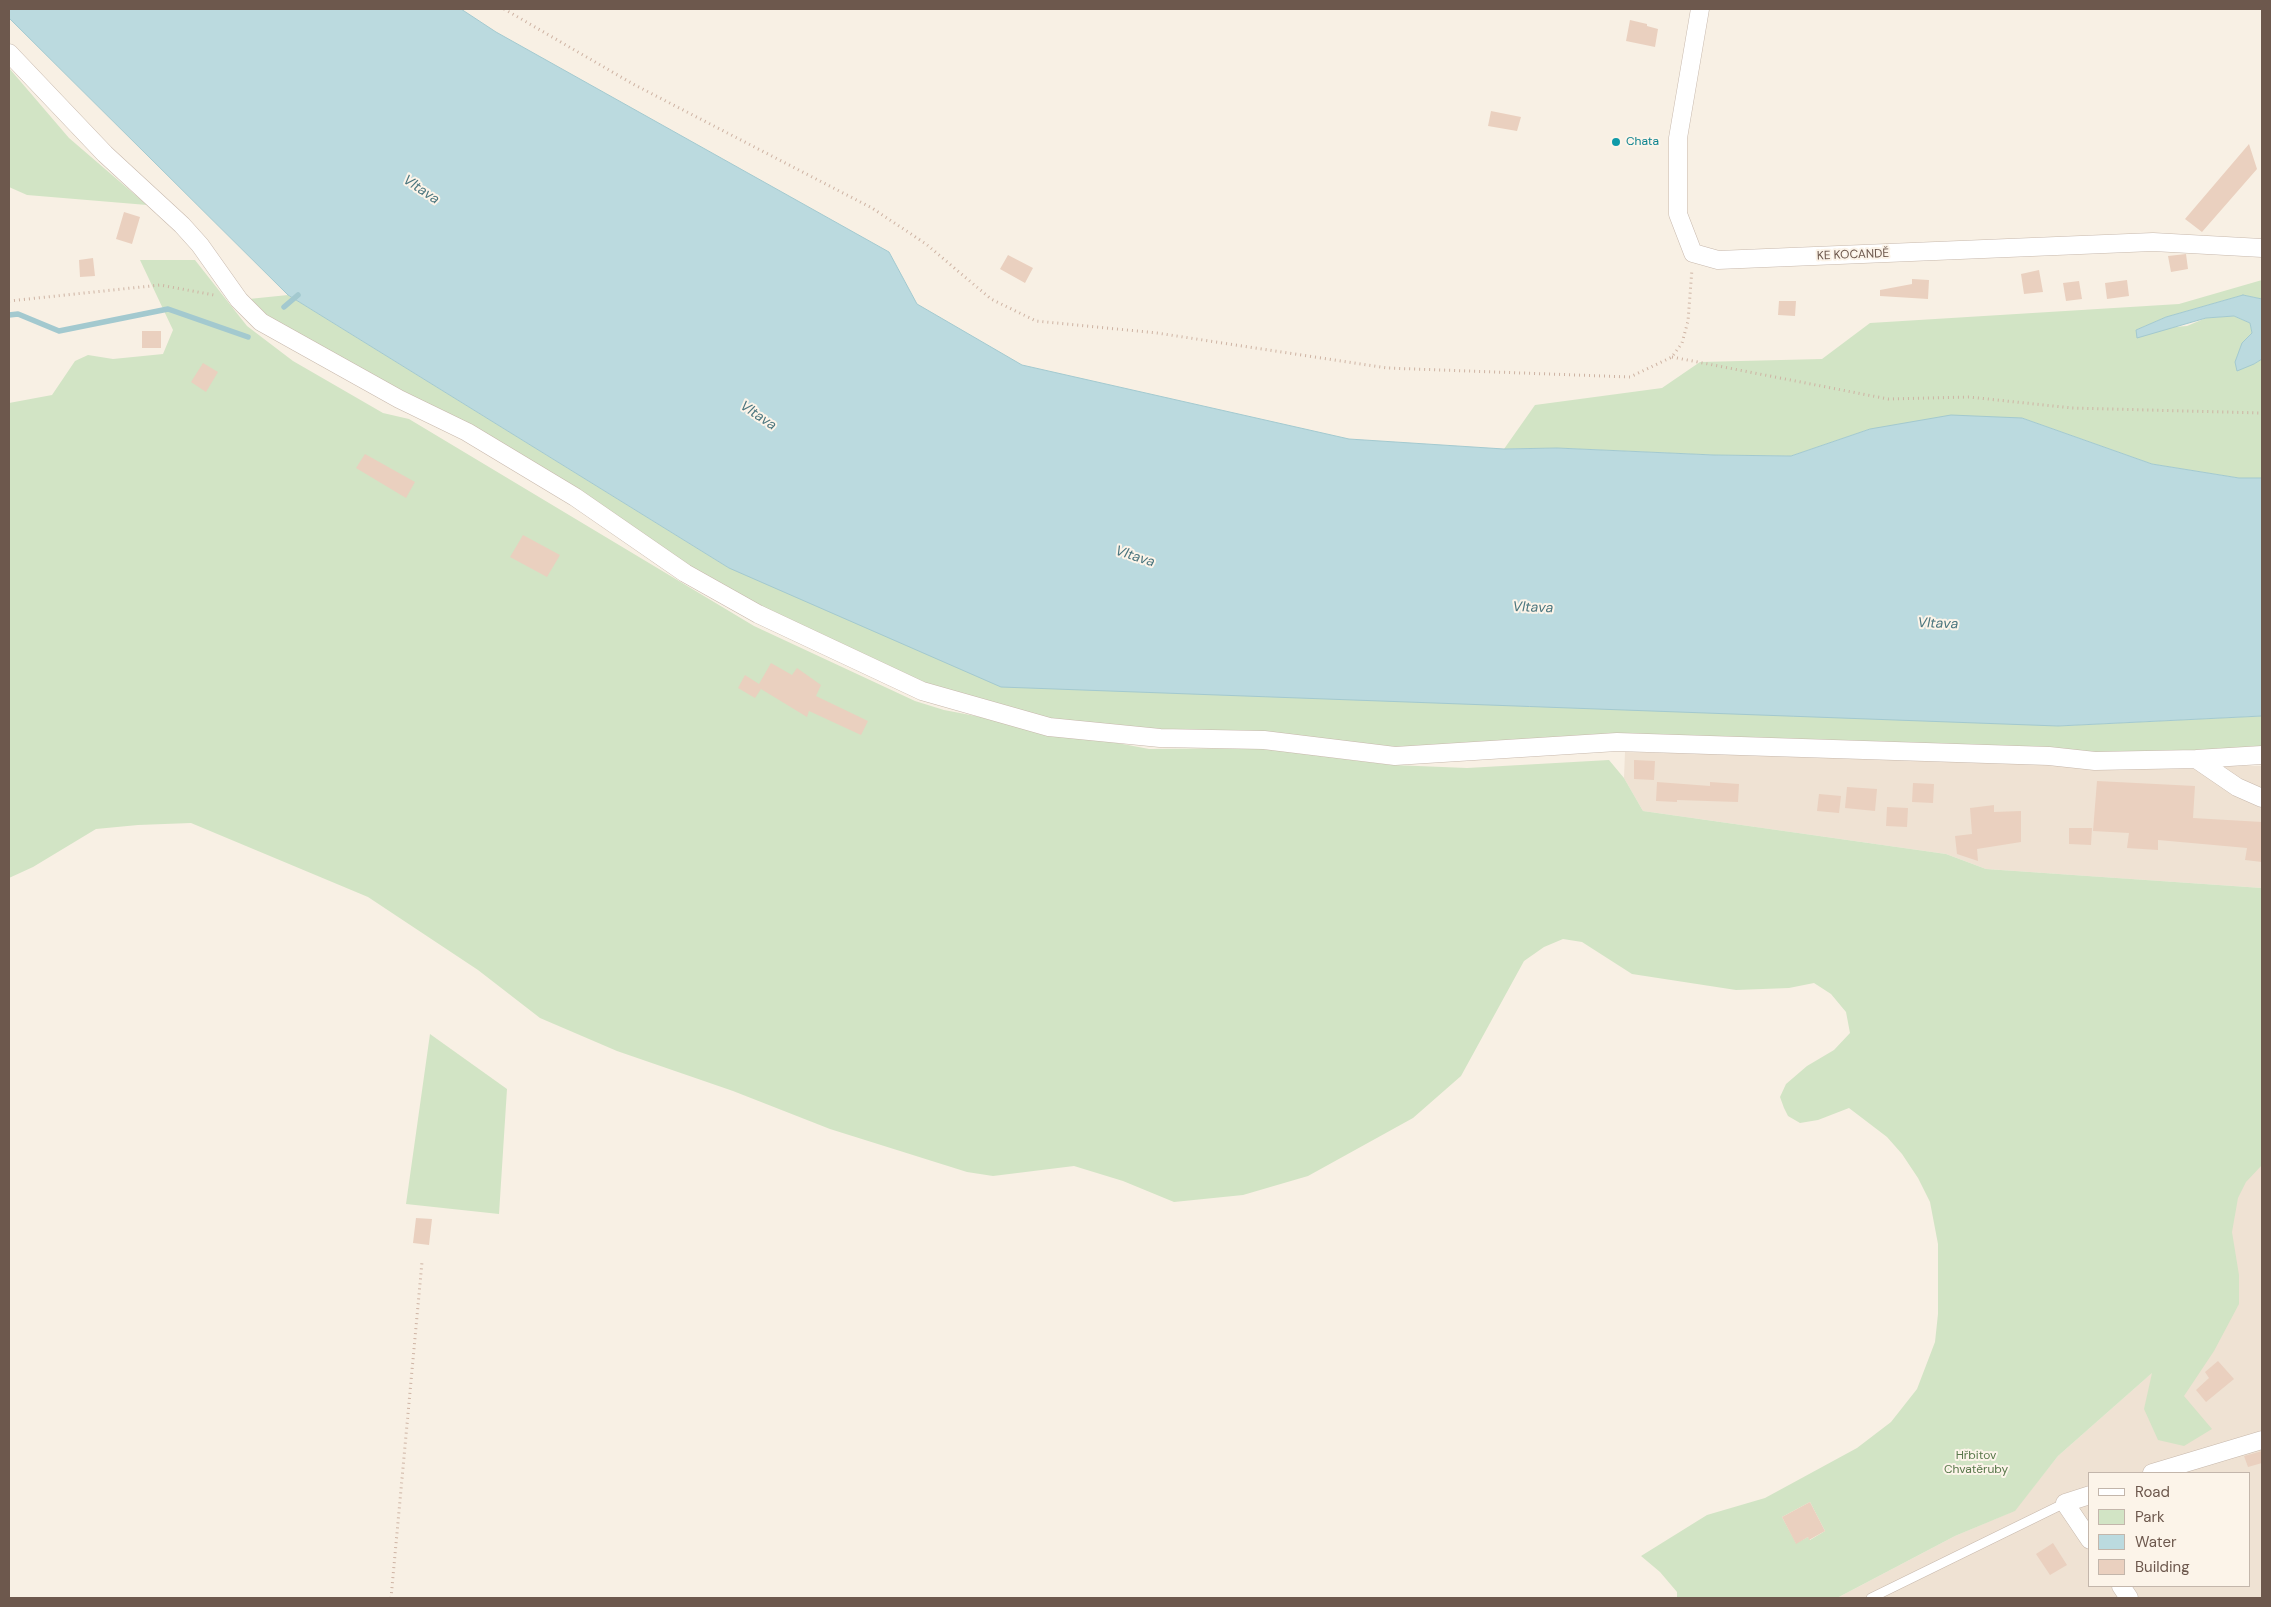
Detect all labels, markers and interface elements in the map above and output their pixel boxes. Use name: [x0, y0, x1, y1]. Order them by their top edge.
place label: Chata: [1626, 135, 1659, 149]
marker: Chata: [1610, 136, 1622, 148]
water label: Vltava: [399, 172, 443, 208]
street label: KE KOCANDĚ: [1817, 247, 1889, 263]
water label: Vltava: [736, 398, 780, 434]
water label: Vltava: [1113, 543, 1157, 571]
water label: Vltava: [1512, 599, 1554, 617]
water label: Vltava: [1917, 615, 1959, 633]
park label: Hřbitov Chvatěruby: [1944, 1449, 2008, 1477]
legend: [2088, 1472, 2251, 1587]
text: Road: [2135, 1482, 2170, 1502]
text: Park: [2135, 1507, 2165, 1527]
text: Water: [2135, 1532, 2176, 1552]
text: Building: [2135, 1557, 2190, 1577]

